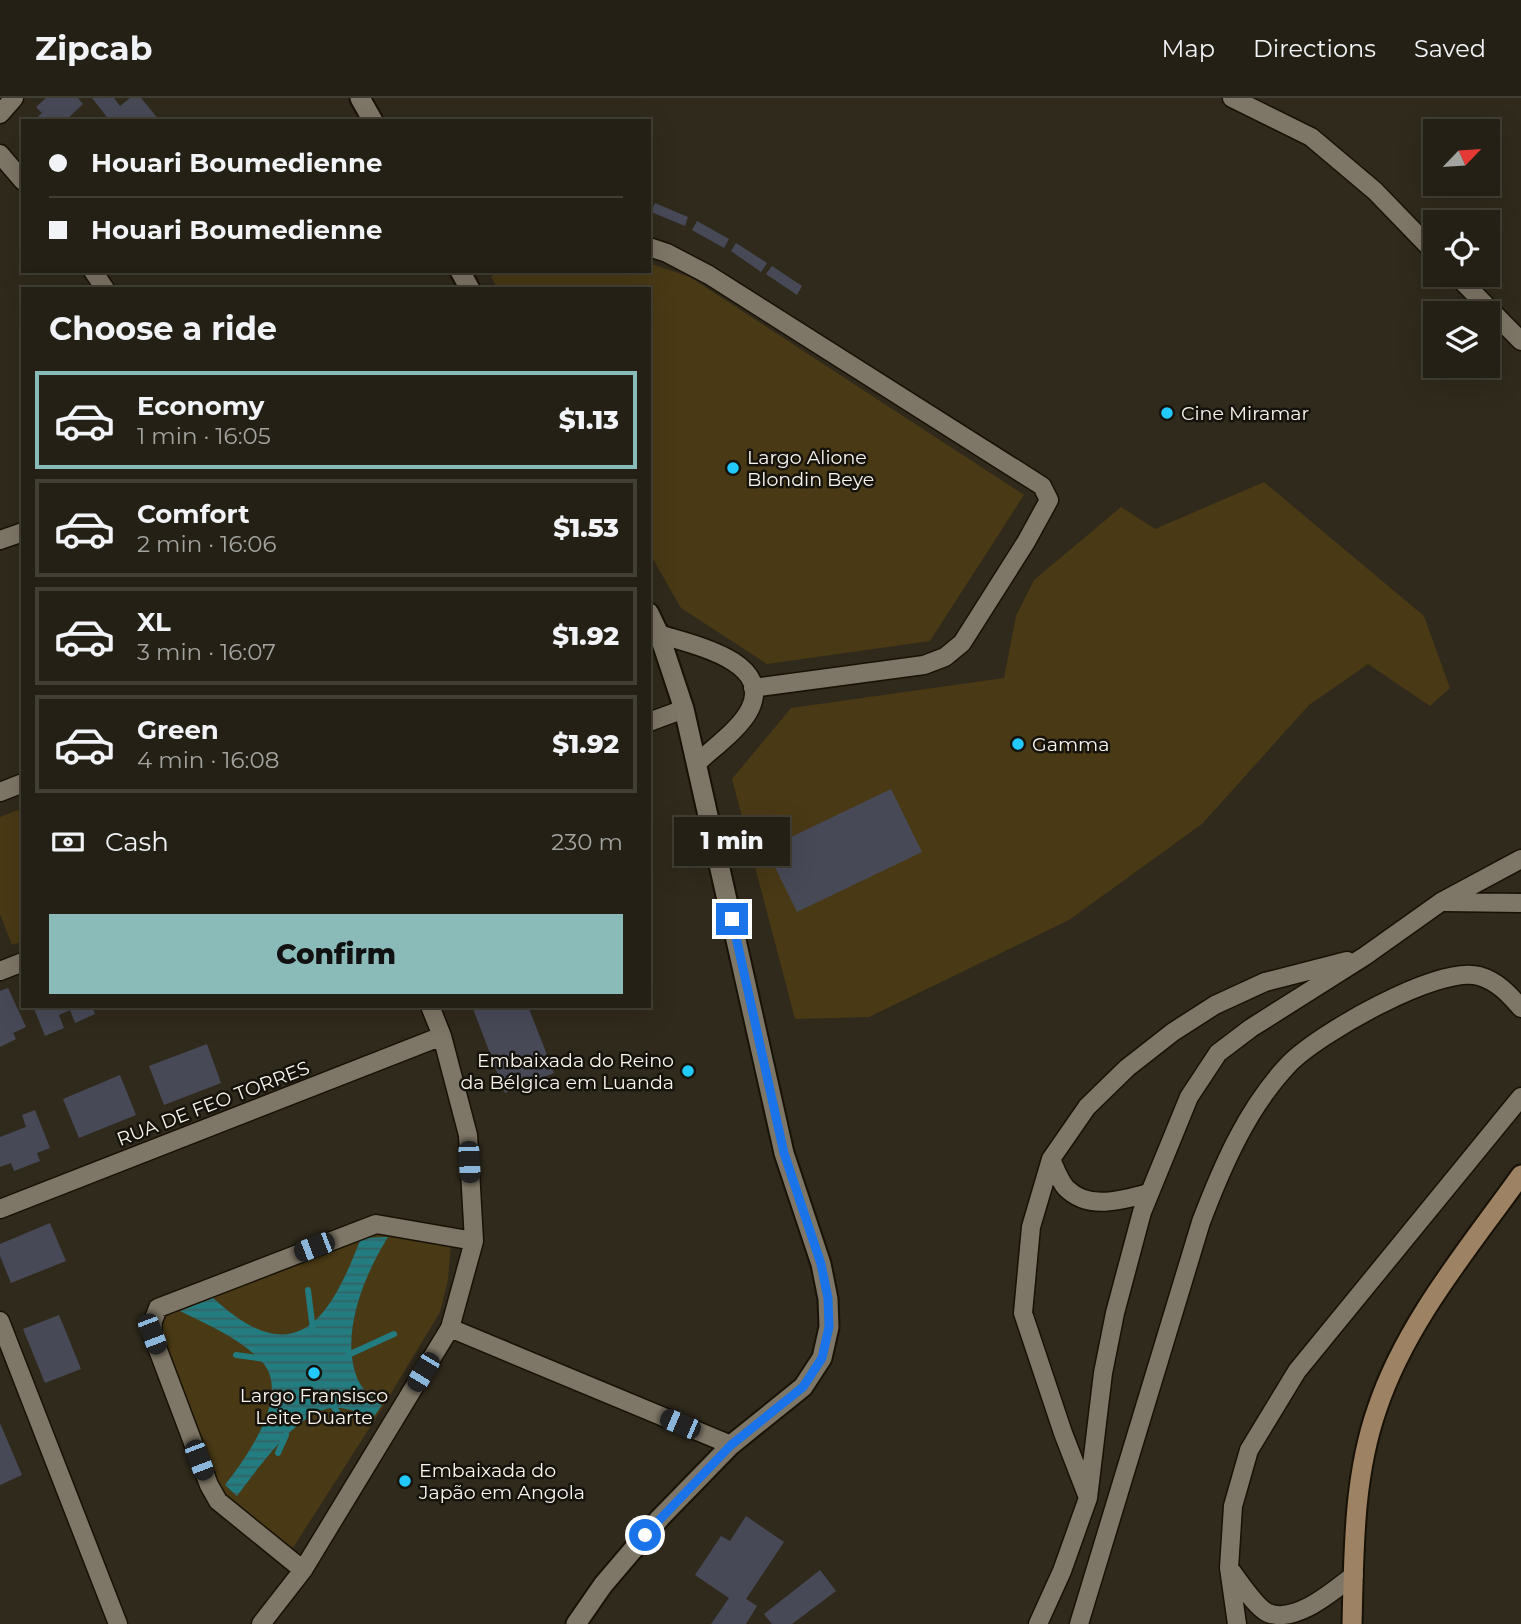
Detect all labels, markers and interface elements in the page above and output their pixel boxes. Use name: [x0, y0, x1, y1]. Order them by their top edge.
text: Zipcab: [35, 28, 152, 68]
text: Map: [1162, 34, 1215, 63]
text: Directions: [1253, 34, 1376, 63]
text: Saved: [1414, 34, 1486, 63]
north arrow: [1423, 119, 1500, 196]
map controls: [1423, 119, 1500, 378]
text: Houari Boumedienne: [91, 147, 382, 179]
button: locate: [1423, 210, 1500, 287]
text: Houari Boumedienne: [91, 214, 382, 246]
button: layers: [1423, 301, 1500, 378]
text: Choose a ride: [49, 309, 277, 348]
icon: car: [53, 389, 116, 452]
text: Economy: [137, 390, 264, 422]
place label: Cine Miramar: [1181, 402, 1309, 425]
text: $1.13: [559, 404, 619, 436]
marker: Cine Miramar: [1159, 405, 1175, 421]
text: 1 min · 16:05: [137, 422, 271, 450]
place label: Largo Alione Blondin Beye: [747, 446, 874, 491]
marker: Largo Alione Blondin Beye: [725, 460, 741, 476]
icon: car: [53, 497, 116, 560]
text: Comfort: [137, 498, 249, 530]
text: $1.53: [553, 512, 619, 544]
text: 2 min · 16:06: [137, 530, 277, 558]
icon: car: [53, 605, 116, 668]
text: XL: [137, 606, 171, 638]
text: $1.92: [552, 620, 619, 652]
text: 3 min · 16:07: [137, 638, 276, 666]
icon: car: [53, 713, 116, 776]
text: Green: [137, 714, 219, 746]
text: $1.92: [552, 728, 619, 760]
place label: Gamma: [1032, 733, 1109, 756]
marker: Gamma: [1010, 736, 1026, 752]
text: 4 min · 16:08: [137, 746, 279, 774]
callout: 1 min: [674, 818, 790, 866]
icon: cash: [49, 823, 87, 861]
text: Cash: [105, 826, 169, 858]
text: 1 min: [700, 827, 764, 855]
text: 230 m: [551, 828, 623, 856]
route end: [716, 903, 748, 935]
button: Confirm: [49, 914, 623, 994]
place label: Embaixada do Reino da Bélgica em Luanda: [460, 1049, 674, 1094]
street label: RUA DE FEO TORRES: [114, 1056, 313, 1151]
marker: Embaixada do Reino da Bélgica em Luanda: [680, 1063, 696, 1079]
car: [458, 1140, 481, 1184]
car: [291, 1230, 338, 1264]
car: [135, 1311, 170, 1357]
car: [404, 1349, 443, 1395]
marker: Largo Fransisco Leite Duarte: [306, 1365, 322, 1381]
place label: Largo Fransisco Leite Duarte: [240, 1384, 388, 1429]
car: [657, 1406, 704, 1442]
car: [182, 1437, 217, 1483]
place label: Embaixada do Japão em Angola: [418, 1459, 585, 1504]
marker: Embaixada do Japão em Angola: [397, 1473, 413, 1489]
route start: [629, 1519, 661, 1551]

